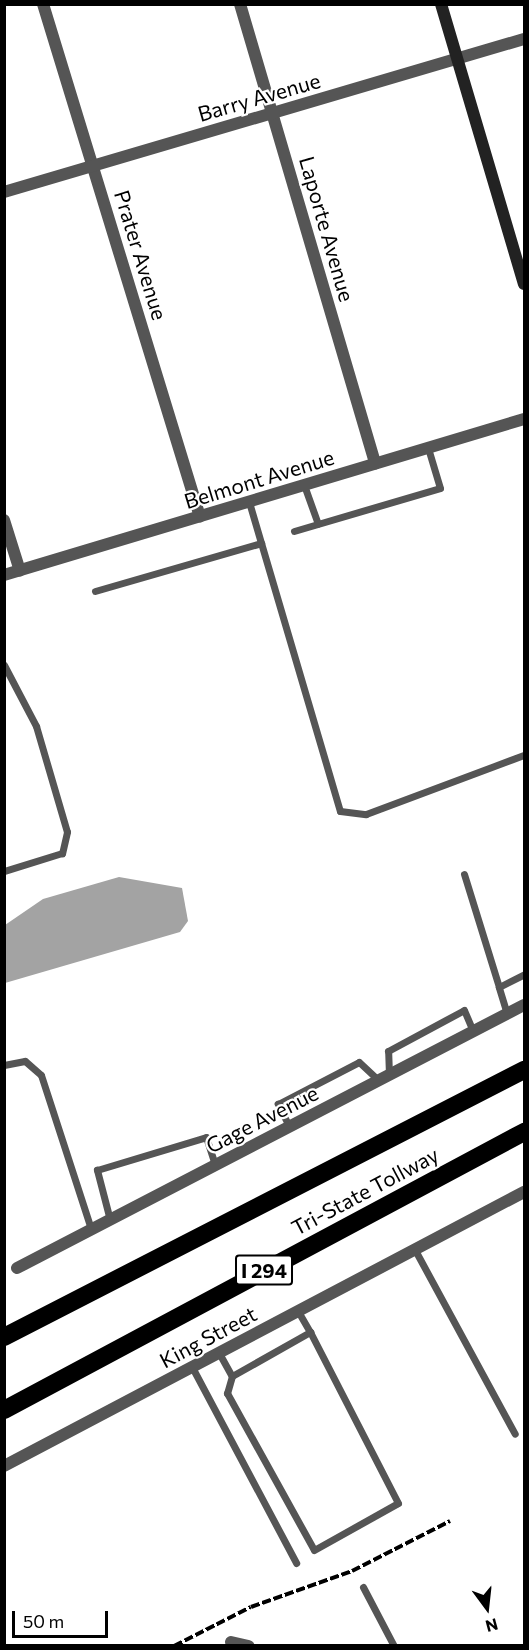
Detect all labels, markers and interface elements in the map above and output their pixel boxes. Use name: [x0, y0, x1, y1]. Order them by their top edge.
street label: Barry Avenue: [195, 67, 323, 127]
street label: Laporte Avenue: [294, 153, 360, 305]
street label: Prater Avenue: [109, 187, 173, 323]
street label: Belmont Avenue: [181, 444, 337, 514]
street label: Gage Avenue: [202, 1080, 322, 1158]
street label: Tri-State Tollway: [287, 1142, 443, 1240]
road number: I 294: [234, 1253, 294, 1287]
street label: King Street: [155, 1301, 261, 1373]
north arrow: [457, 1578, 517, 1638]
scale bar: [15, 1599, 111, 1637]
text: 50 m: [23, 1610, 64, 1632]
text: N: [484, 1615, 500, 1637]

